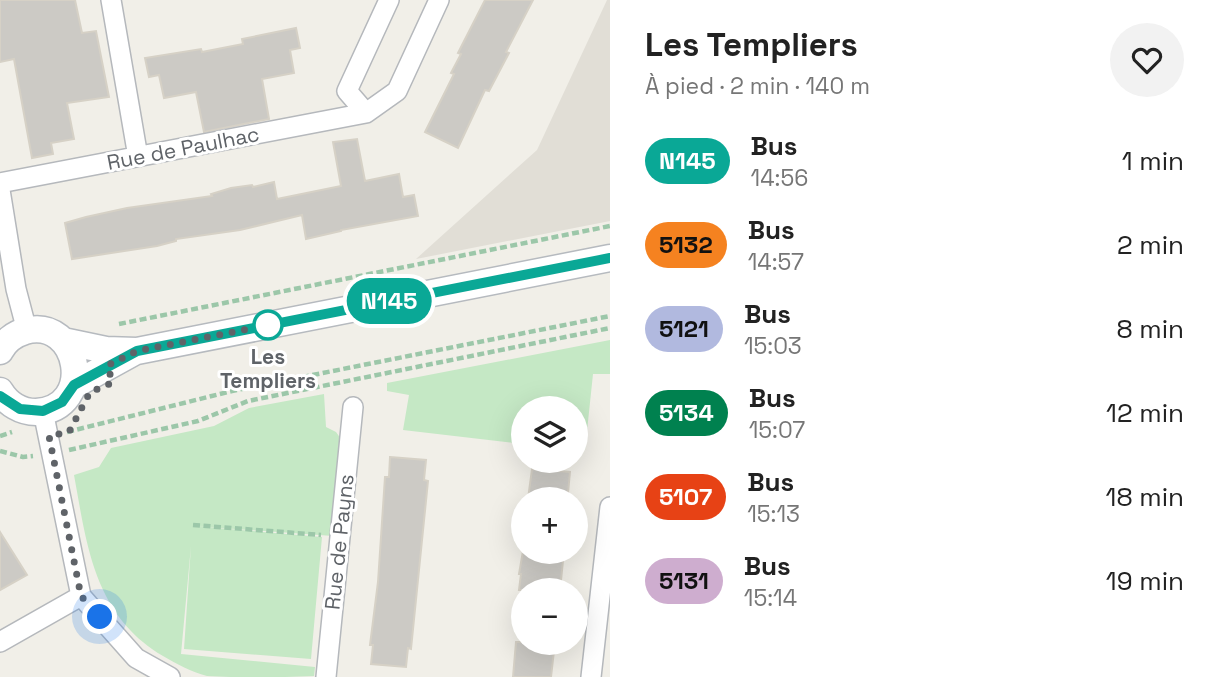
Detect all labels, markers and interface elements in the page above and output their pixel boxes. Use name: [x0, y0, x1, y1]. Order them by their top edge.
button: heart: [1110, 23, 1184, 97]
text: Les Templiers: [645, 24, 858, 66]
text: À pied · 2 min · 140 m: [645, 71, 870, 101]
street label: Rue de Paulhac: [104, 120, 262, 176]
text: Bus: [751, 129, 798, 163]
text: 1 min: [1122, 144, 1184, 178]
text: N145: [659, 145, 716, 176]
text: 14:56: [751, 163, 808, 193]
text: Bus: [748, 213, 795, 247]
text: 2 min: [1117, 228, 1184, 262]
text: 5132: [659, 229, 713, 260]
text: 14:57: [748, 247, 804, 277]
line badge: N145: [340, 278, 438, 324]
text: N145: [361, 285, 417, 316]
text: Bus: [744, 297, 791, 331]
marker: Les Templiers: [253, 310, 283, 340]
text: 8 min: [1116, 312, 1184, 346]
text: 5121: [659, 313, 709, 344]
text: 15:03: [744, 331, 802, 361]
place label: Les Templiers: [220, 343, 316, 394]
text: Bus: [749, 381, 796, 415]
map controls: [511, 396, 588, 655]
button: layers: [511, 396, 588, 473]
text: 12 min: [1106, 396, 1184, 430]
text: 5134: [659, 397, 714, 428]
text: 15:07: [749, 415, 805, 445]
text: Bus: [747, 465, 794, 499]
street label: Rue de Payns: [318, 473, 360, 611]
text: 18 min: [1106, 480, 1184, 514]
text: 5107: [659, 481, 712, 512]
button: +: [511, 487, 588, 564]
text: 15:13: [747, 499, 800, 529]
text: Bus: [744, 549, 791, 583]
text: 19 min: [1106, 564, 1184, 598]
text: 5131: [659, 565, 709, 596]
button: −: [511, 578, 588, 655]
text: 15:14: [744, 583, 797, 613]
your location: [82, 599, 117, 634]

